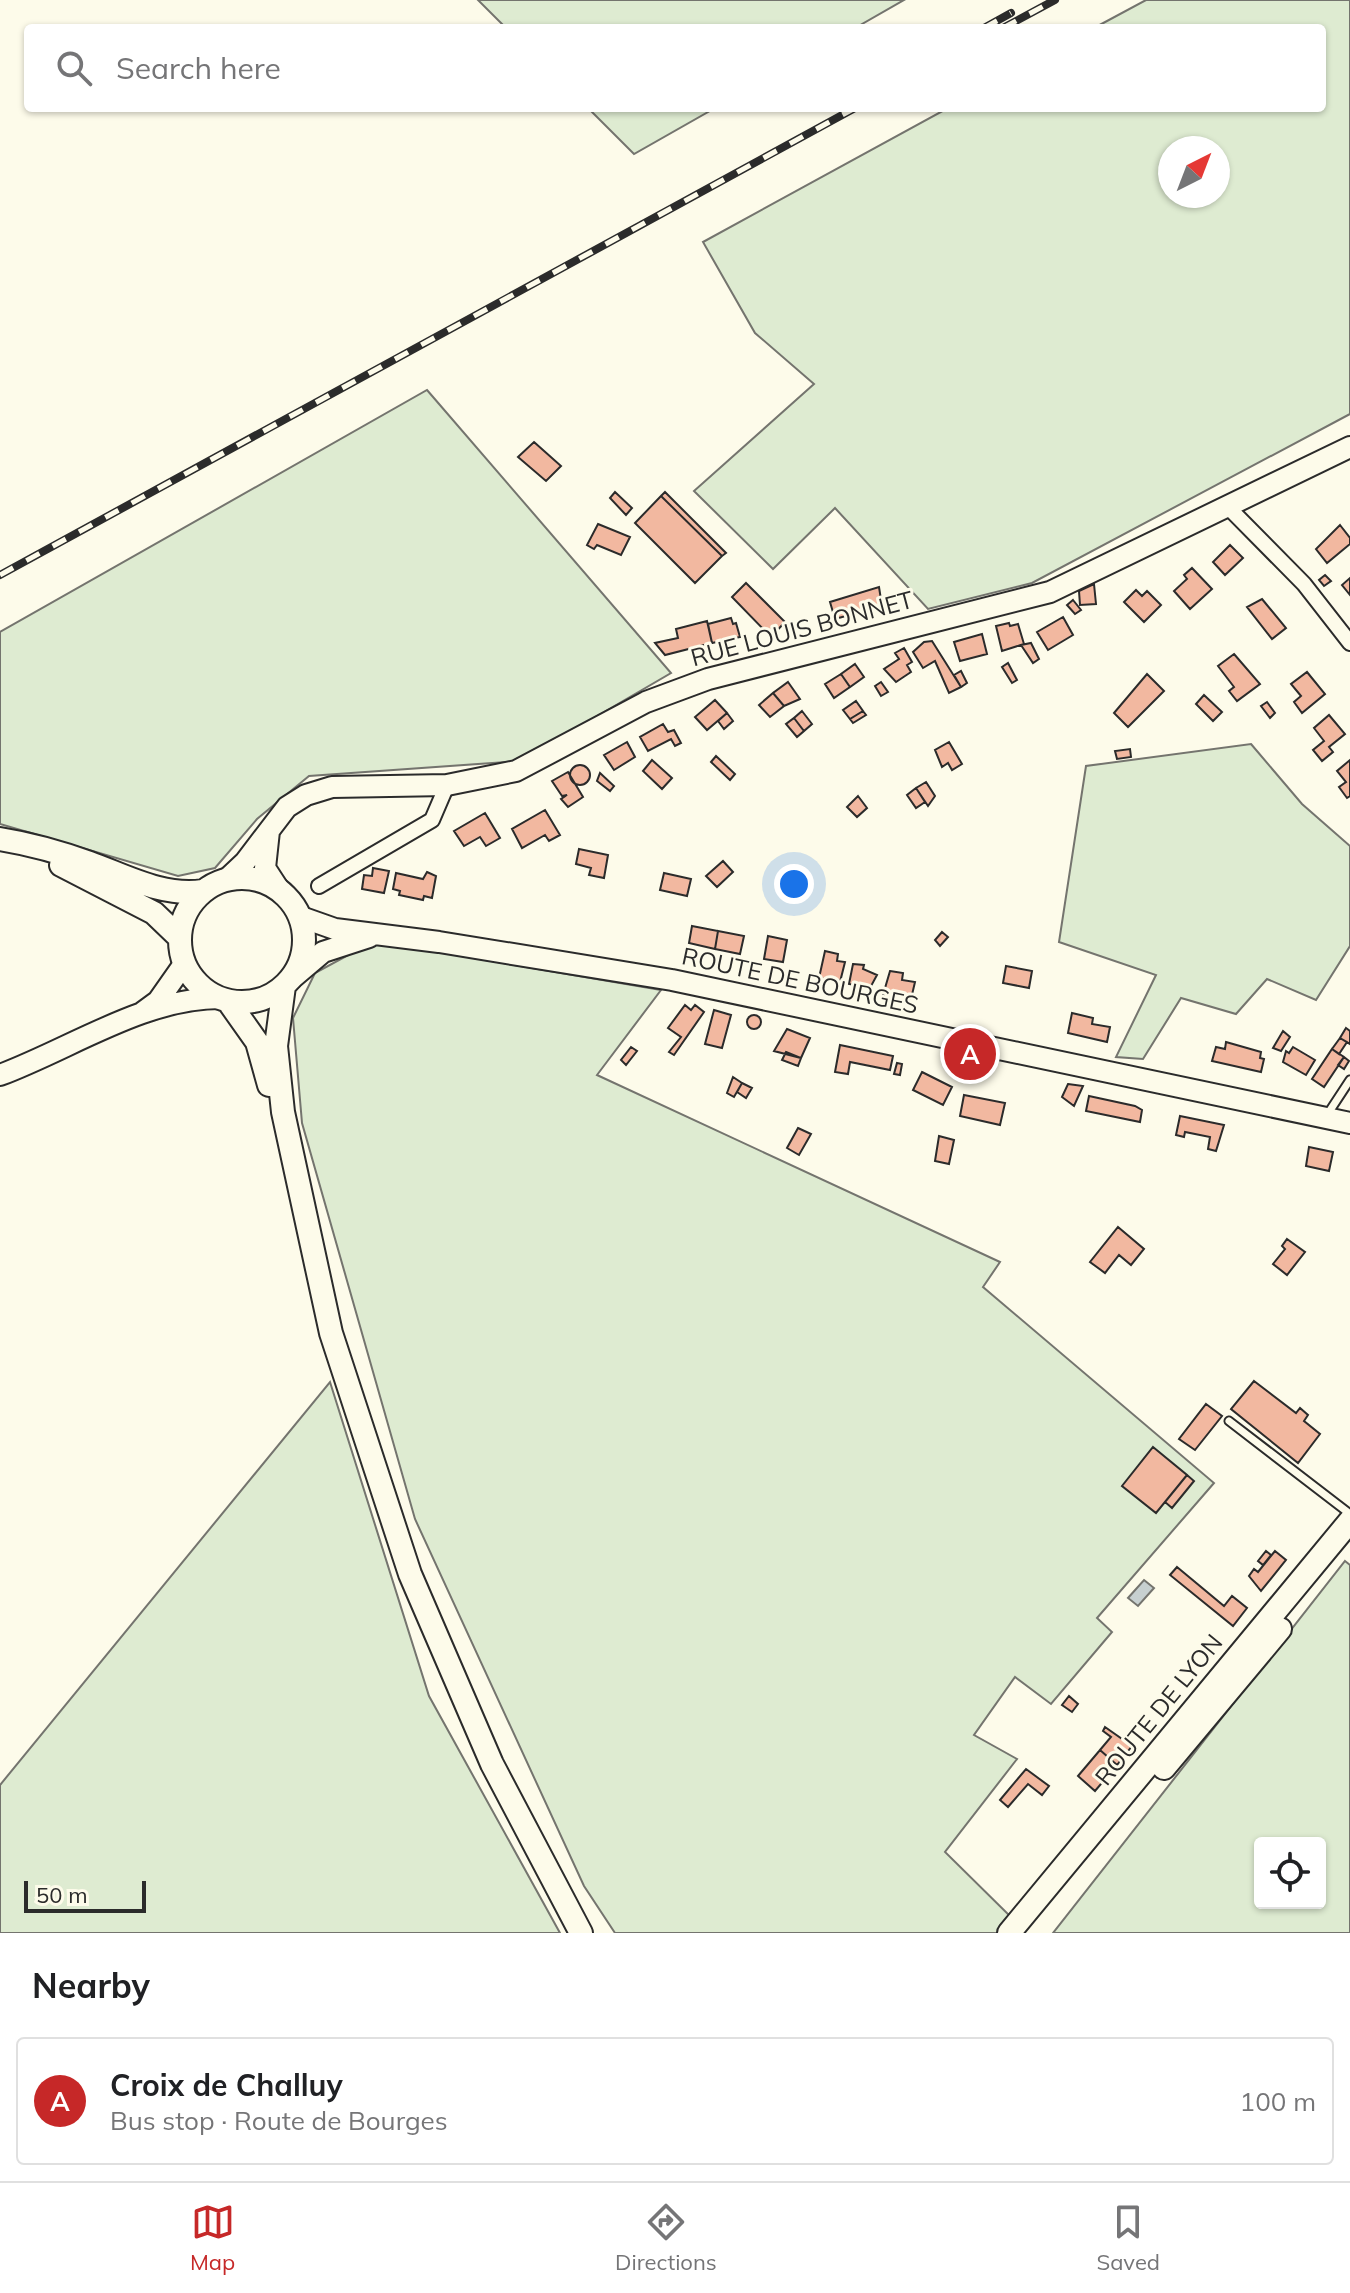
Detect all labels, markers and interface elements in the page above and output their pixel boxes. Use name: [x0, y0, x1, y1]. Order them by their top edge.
search box: [24, 24, 1326, 112]
icon: search: [52, 46, 96, 90]
text: Search here: [116, 49, 281, 87]
north arrow: [1158, 136, 1230, 208]
street label: RUE LOUIS BONNET: [687, 584, 917, 672]
your location: [774, 864, 814, 904]
street label: ROUTE DE BOURGES: [679, 940, 921, 1020]
pin: A: [944, 1024, 996, 1084]
street label: ROUTE DE LYON: [1088, 1628, 1228, 1791]
map controls: [1254, 1837, 1326, 1909]
button: locate: [1254, 1837, 1326, 1909]
scale bar: [24, 1877, 146, 1913]
text: 50 m: [36, 1881, 87, 1909]
text: Nearby: [32, 1964, 150, 2007]
text: Croix de Challuy: [110, 2066, 343, 2104]
text: A: [50, 2085, 70, 2118]
text: 100 m: [1240, 2085, 1316, 2118]
text: Bus stop · Route de Bourges: [110, 2104, 448, 2137]
tab: Map: [190, 2200, 235, 2276]
tab: Directions: [615, 2200, 717, 2276]
tab: Saved: [1097, 2200, 1160, 2276]

